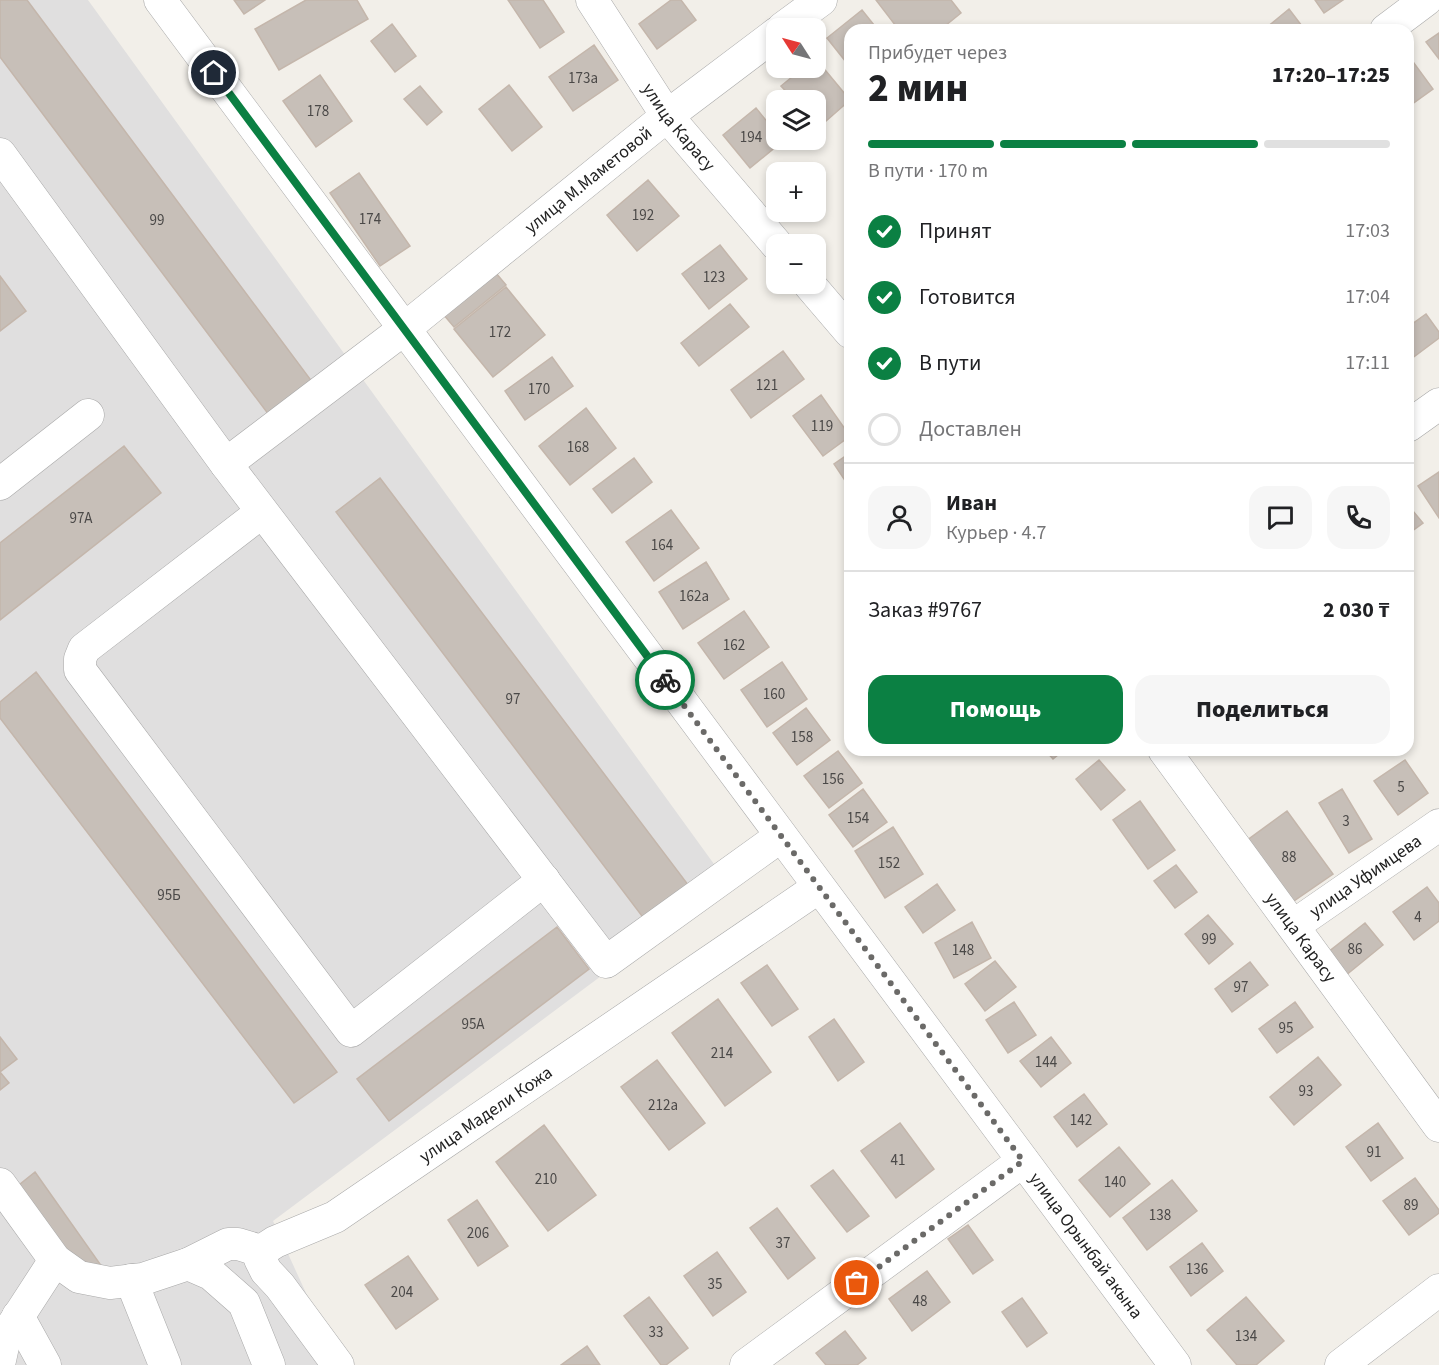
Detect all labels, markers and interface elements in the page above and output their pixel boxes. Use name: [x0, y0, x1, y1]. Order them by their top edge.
north arrow: [766, 18, 826, 78]
map controls: [766, 18, 826, 294]
text: Прибудет через: [868, 39, 1007, 67]
pin: [188, 47, 239, 98]
icon: home: [197, 56, 230, 89]
text: 17:20–17:25: [1272, 59, 1390, 91]
text: 2 мин: [868, 61, 968, 117]
house number: 173а: [568, 68, 598, 89]
street label: улица Карасу: [636, 78, 722, 177]
button: layers: [766, 90, 826, 150]
house number: 178: [307, 101, 329, 122]
street label: улица М.Маметовой: [519, 121, 657, 239]
house number: 194: [740, 127, 763, 148]
text: В пути · 170 m: [868, 157, 988, 185]
button: +: [766, 162, 826, 222]
house number: 192: [632, 205, 654, 226]
house number: 174: [359, 209, 382, 230]
house number: 99: [150, 210, 164, 231]
icon: check: [868, 215, 901, 248]
text: Принят: [919, 215, 992, 247]
text: 17:03: [1345, 217, 1390, 245]
button: −: [766, 234, 826, 294]
house number: 123: [703, 267, 725, 288]
icon: check: [868, 281, 901, 314]
text: Готовится: [919, 281, 1016, 313]
text: 17:04: [1345, 283, 1390, 311]
house number: 172: [489, 322, 511, 343]
icon: check: [868, 347, 901, 380]
text: В пути: [919, 347, 981, 379]
text: 17:11: [1345, 349, 1390, 377]
house number: 121: [756, 375, 778, 396]
house number: 170: [528, 379, 550, 400]
text: Доставлен: [919, 413, 1022, 445]
house number: 119: [811, 416, 833, 437]
house number: 168: [567, 437, 589, 458]
button: person: [868, 486, 931, 549]
button: chat: [1249, 486, 1312, 549]
button: phone: [1327, 486, 1390, 549]
text: Иван: [946, 487, 997, 519]
house number: 97А: [69, 508, 93, 529]
text: Курьер · 4.7: [946, 519, 1046, 547]
house number: 164: [651, 535, 674, 556]
house number: 162а: [679, 586, 709, 607]
text: Заказ #9767: [868, 594, 982, 626]
text: 2 030 ₸: [1323, 594, 1390, 626]
house number: 162: [723, 635, 745, 656]
courier: [635, 650, 695, 710]
icon: bike: [649, 664, 682, 697]
button: Помощь: [868, 675, 1123, 744]
button: Поделиться: [1135, 675, 1390, 744]
house number: 160: [763, 684, 785, 705]
house number: 97: [506, 689, 520, 710]
house number: 158: [791, 727, 813, 748]
house number: 156: [822, 769, 844, 790]
house number: 5: [1397, 777, 1405, 798]
house number: 154: [847, 808, 870, 829]
house number: 3: [1342, 811, 1350, 832]
street label: улица Уфимцева: [1304, 828, 1427, 924]
house number: 88: [1282, 847, 1296, 868]
house number: 152: [878, 853, 900, 874]
house number: 95Б: [157, 885, 181, 906]
street label: улица Карасу: [1260, 887, 1343, 988]
house number: 4: [1414, 907, 1422, 928]
house number: 99: [1202, 929, 1216, 950]
house number: 86: [1348, 939, 1362, 960]
house number: 148: [952, 940, 974, 961]
house number: 97: [1234, 977, 1248, 998]
house number: 95А: [461, 1014, 485, 1035]
house number: 95: [1279, 1018, 1293, 1039]
house number: 214: [711, 1043, 734, 1064]
house number: 144: [1035, 1052, 1058, 1073]
street label: улица Мадели Кожа: [414, 1060, 557, 1169]
house number: 93: [1299, 1081, 1313, 1102]
house number: 212а: [648, 1095, 678, 1116]
house number: 142: [1070, 1110, 1092, 1131]
house number: 91: [1367, 1142, 1381, 1163]
house number: 41: [891, 1150, 905, 1171]
street label: улица Орынбай акына: [1023, 1167, 1149, 1324]
house number: 210: [535, 1169, 557, 1190]
house number: 140: [1104, 1172, 1126, 1193]
house number: 89: [1404, 1195, 1418, 1216]
house number: 138: [1149, 1205, 1171, 1226]
house number: 206: [467, 1223, 489, 1244]
house number: 37: [776, 1233, 790, 1254]
pin: [831, 1257, 882, 1308]
house number: 136: [1186, 1259, 1208, 1280]
icon: bag: [840, 1266, 873, 1299]
house number: 35: [708, 1274, 722, 1295]
house number: 204: [391, 1282, 414, 1303]
house number: 48: [913, 1291, 927, 1312]
house number: 33: [649, 1322, 663, 1343]
house number: 134: [1235, 1326, 1258, 1347]

